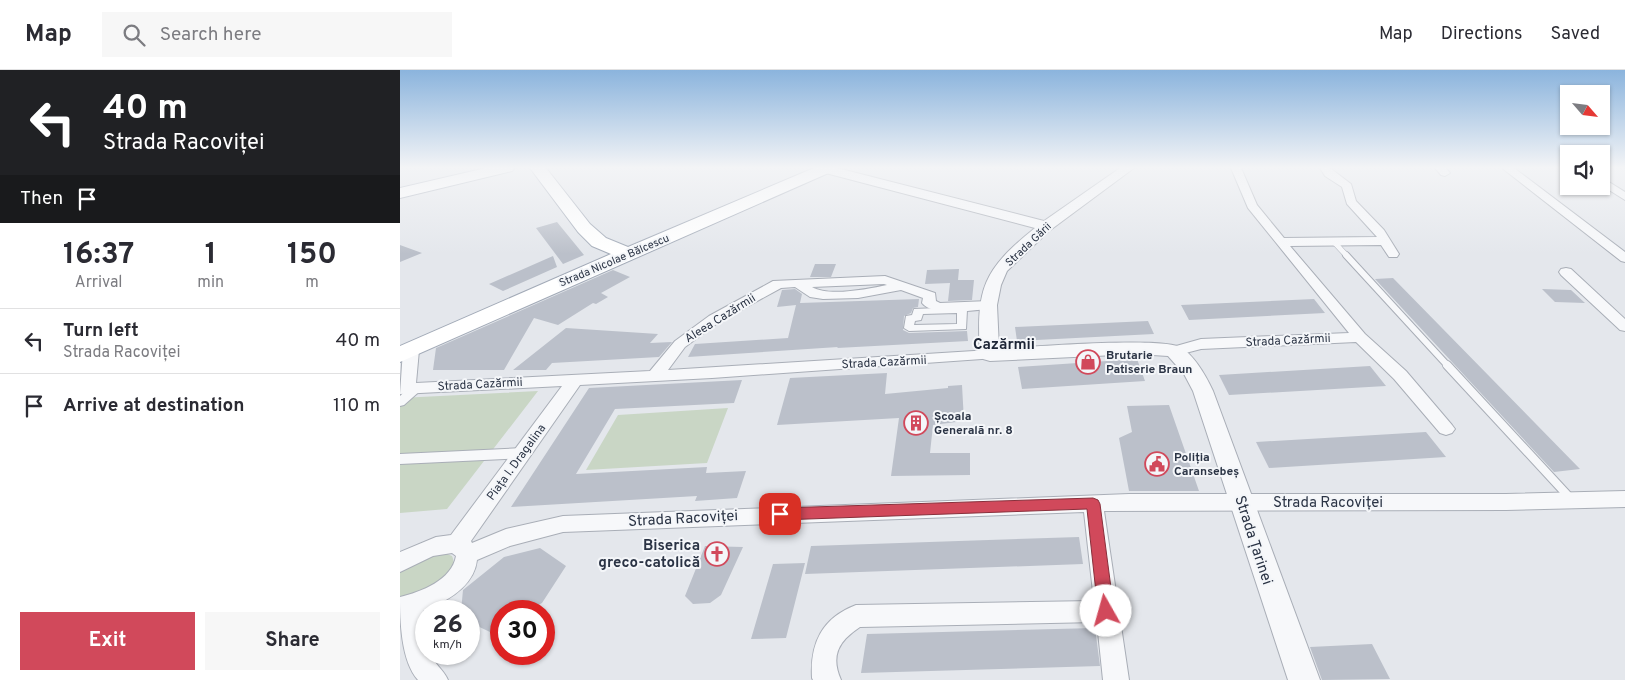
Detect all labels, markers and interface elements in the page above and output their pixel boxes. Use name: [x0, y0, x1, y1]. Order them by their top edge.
search box: [102, 12, 452, 57]
text: Map: [25, 20, 72, 50]
icon: search: [120, 21, 148, 49]
text: Search here: [160, 23, 261, 47]
text: Map: [1379, 23, 1413, 46]
text: Directions: [1441, 23, 1523, 46]
text: Saved: [1551, 23, 1600, 46]
north arrow: [1560, 85, 1610, 135]
map controls: [1560, 85, 1610, 195]
text: 40 m: [103, 87, 188, 131]
icon: left: [20, 90, 85, 155]
text: Strada Racoviței: [103, 130, 265, 157]
button: sound: [1560, 145, 1610, 195]
icon: arrive: [73, 185, 101, 213]
text: Then: [20, 187, 63, 211]
street label: Strada Gării: [1003, 220, 1055, 270]
street label: Strada Nicolae Bălcescu: [557, 231, 672, 290]
text: 16:37: [63, 237, 134, 274]
text: 1: [205, 237, 217, 274]
text: 150: [287, 237, 337, 274]
text: Arrival: [75, 273, 123, 293]
text: min: [197, 273, 224, 293]
text: m: [305, 273, 319, 293]
street label: Aleea Cazărmii: [682, 291, 759, 347]
text: Turn left: [63, 319, 139, 343]
icon: left: [20, 327, 48, 355]
text: 40 m: [335, 329, 380, 353]
street label: Strada Cazărmii: [1245, 331, 1331, 351]
district label: Cazărmii: [973, 336, 1035, 355]
text: Strada Racoviței: [63, 343, 181, 363]
place label: Brutarie Patiserie Braun: [1106, 348, 1192, 378]
shop icon: Brutarie Patiserie Braun: [1075, 349, 1101, 375]
street label: Strada Cazărmii: [841, 353, 927, 373]
street label: Strada Cazărmii: [437, 375, 523, 395]
icon: arrive: [20, 392, 48, 420]
text: Arrive at destination: [63, 394, 244, 418]
text: 110 m: [333, 394, 380, 418]
place label: Școala Generală nr. 8: [934, 409, 1013, 439]
building icon: Școala Generală nr. 8: [903, 410, 929, 436]
street label: Piața I. Dragalina: [484, 421, 550, 504]
place label: Poliția Caransebeș: [1174, 450, 1239, 480]
public building icon: Poliția Caransebeș: [1144, 451, 1170, 477]
pin: [759, 493, 801, 535]
street label: Strada Țarinei: [1229, 493, 1276, 588]
street label: Strada Racoviței: [1273, 494, 1383, 513]
icon: arrive: [766, 500, 794, 528]
street label: Strada Racoviței: [628, 507, 739, 532]
place label: Biserica greco-catolică: [598, 537, 700, 573]
church icon: Biserica greco-catolică: [704, 541, 730, 567]
position arrow: [1079, 584, 1131, 636]
speed limit sign: 30: [490, 600, 555, 665]
text: 26: [432, 610, 463, 642]
button: Exit: [20, 612, 195, 670]
button: Share: [205, 612, 380, 670]
text: km/h: [433, 637, 462, 653]

